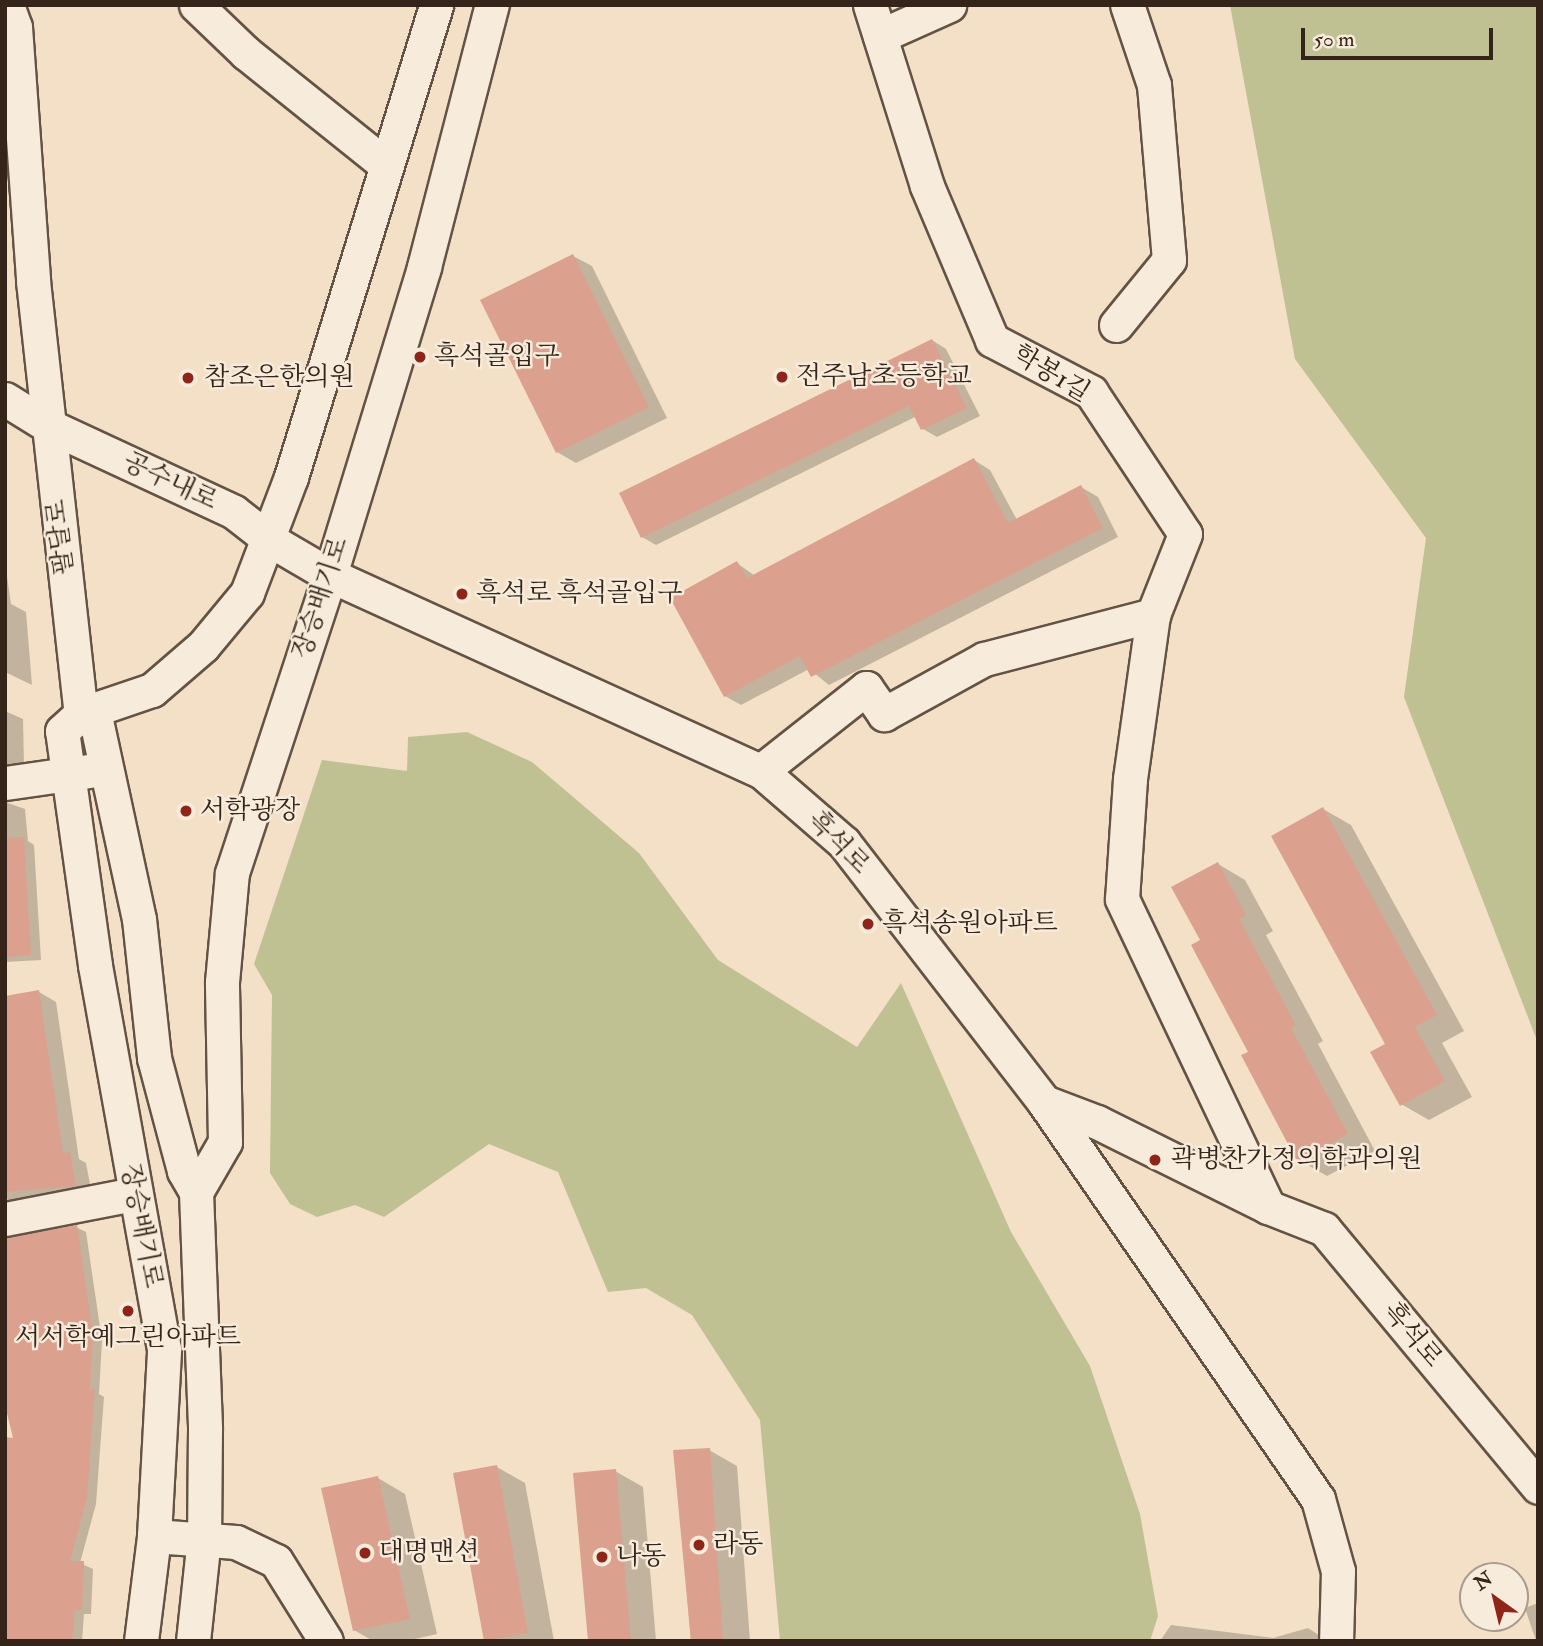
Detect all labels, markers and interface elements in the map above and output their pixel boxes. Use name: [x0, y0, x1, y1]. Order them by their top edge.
scale bar: [1305, 14, 1498, 58]
text: 50 m: [1314, 26, 1355, 53]
street label: 학봉1길: [1007, 339, 1095, 409]
place label: 흑석골입구: [434, 341, 560, 373]
marker: 흑석골입구: [412, 349, 428, 365]
place label: 전주남초등학교: [796, 361, 972, 393]
place label: 참조은한의원: [204, 362, 355, 394]
marker: 참조은한의원: [178, 368, 198, 388]
marker: 전주남초등학교: [774, 369, 790, 385]
street label: 공수내로: [118, 447, 222, 517]
street label: 팔달로: [41, 498, 81, 576]
street label: 장승배기로: [287, 533, 355, 663]
place label: 흑석로 흑석골입구: [476, 578, 682, 610]
marker: 흑석로 흑석골입구: [454, 586, 470, 602]
place label: 서학광장: [200, 795, 300, 827]
marker: 서학광장: [178, 803, 194, 819]
street label: 흑석로: [801, 805, 875, 881]
place label: 흑석송원아파트: [882, 908, 1058, 940]
marker: 흑석송원아파트: [860, 916, 876, 932]
place label: 곽병찬가정의학과의원: [1171, 1144, 1422, 1176]
marker: 곽병찬가정의학과의원: [1145, 1150, 1165, 1170]
street label: 장승배기로: [114, 1161, 168, 1291]
street label: 흑석로: [1376, 1296, 1448, 1374]
marker: 서서학예그린아파트: [120, 1303, 136, 1319]
place label: 서서학예그린아파트: [15, 1322, 241, 1354]
place label: 라동: [713, 1529, 763, 1561]
place label: 대명맨션: [379, 1537, 479, 1569]
marker: 라동: [691, 1537, 707, 1553]
place label: 나동: [616, 1541, 666, 1573]
marker: 대명맨션: [357, 1545, 373, 1561]
marker: 나동: [594, 1549, 610, 1565]
north arrow: [1459, 1562, 1529, 1632]
text: N: [1470, 1567, 1497, 1596]

